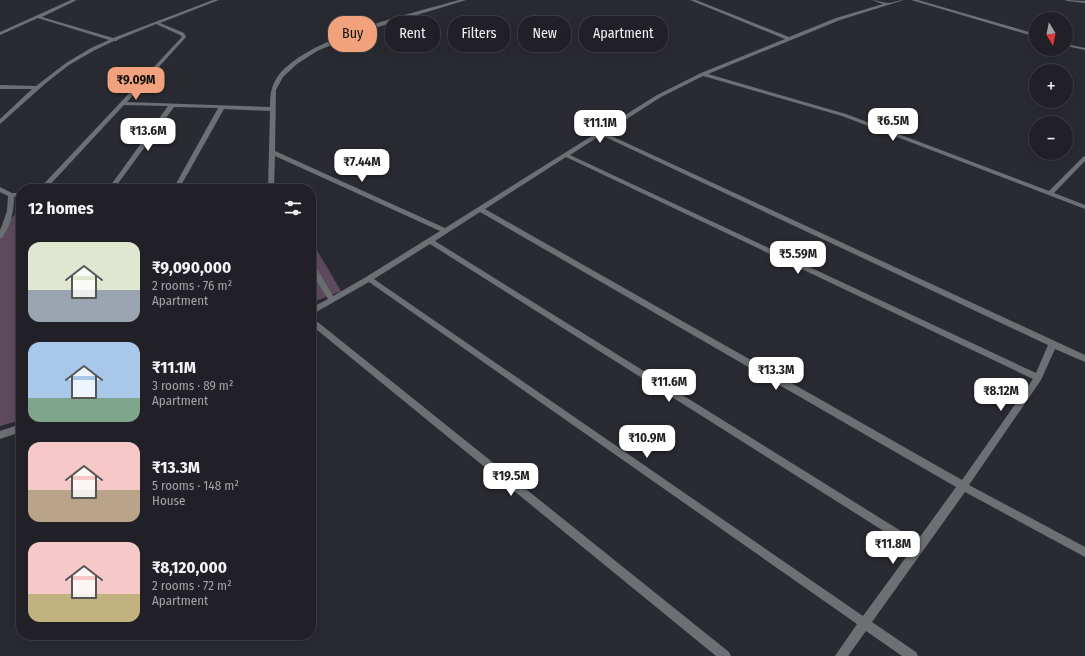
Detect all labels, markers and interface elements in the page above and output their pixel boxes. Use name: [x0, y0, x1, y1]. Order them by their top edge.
north arrow: [1029, 12, 1073, 56]
map controls: [1029, 12, 1073, 160]
chip: Buy: [328, 16, 377, 52]
chip: Rent: [385, 16, 440, 52]
chip: Filters: [448, 16, 510, 52]
chip: New: [518, 16, 571, 52]
chip: Apartment: [579, 16, 668, 52]
button: +: [1029, 64, 1073, 108]
pin: ₹9.09M: [103, 67, 169, 101]
text: ₹9.09M: [117, 72, 155, 87]
pin: ₹6.5M: [865, 108, 921, 142]
pin: ₹11.1M: [567, 110, 633, 144]
text: ₹6.5M: [877, 113, 909, 128]
text: ₹11.1M: [583, 115, 617, 130]
button: −: [1029, 116, 1073, 160]
pin: ₹13.6M: [115, 118, 181, 152]
text: ₹13.6M: [129, 123, 167, 138]
pin: ₹7.44M: [329, 149, 395, 183]
text: ₹7.44M: [343, 154, 381, 169]
icon: filters: [282, 197, 304, 219]
text: 12 homes: [28, 198, 94, 219]
pin: ₹5.59M: [765, 241, 831, 275]
text: ₹5.59M: [779, 246, 817, 261]
text: ₹9,090,000: [152, 257, 231, 278]
icon: home: [60, 258, 108, 306]
text: 2 rooms · 76 m²: [152, 278, 232, 293]
text: Apartment: [152, 293, 208, 308]
text: ₹11.1M: [152, 357, 196, 378]
pin: ₹13.3M: [743, 357, 809, 391]
icon: home: [60, 358, 108, 406]
text: ₹13.3M: [758, 362, 794, 377]
pin: ₹11.6M: [636, 369, 702, 403]
text: ₹11.6M: [651, 374, 687, 389]
text: 3 rooms · 89 m²: [152, 378, 234, 393]
pin: ₹8.12M: [968, 378, 1034, 412]
text: ₹8.12M: [983, 383, 1019, 398]
text: Apartment: [152, 393, 208, 408]
pin: ₹10.9M: [614, 425, 680, 459]
text: ₹10.9M: [628, 430, 666, 445]
text: ₹13.3M: [152, 457, 200, 478]
icon: home: [60, 458, 108, 506]
pin: ₹19.5M: [478, 463, 544, 497]
text: ₹19.5M: [492, 468, 530, 483]
text: 5 rooms · 148 m²: [152, 478, 239, 493]
text: House: [152, 493, 186, 508]
pin: ₹11.8M: [860, 531, 926, 565]
text: ₹11.8M: [875, 536, 911, 551]
text: ₹8,120,000: [152, 557, 227, 578]
icon: home: [60, 558, 108, 606]
text: 2 rooms · 72 m²: [152, 578, 232, 593]
text: Apartment: [152, 593, 208, 608]

